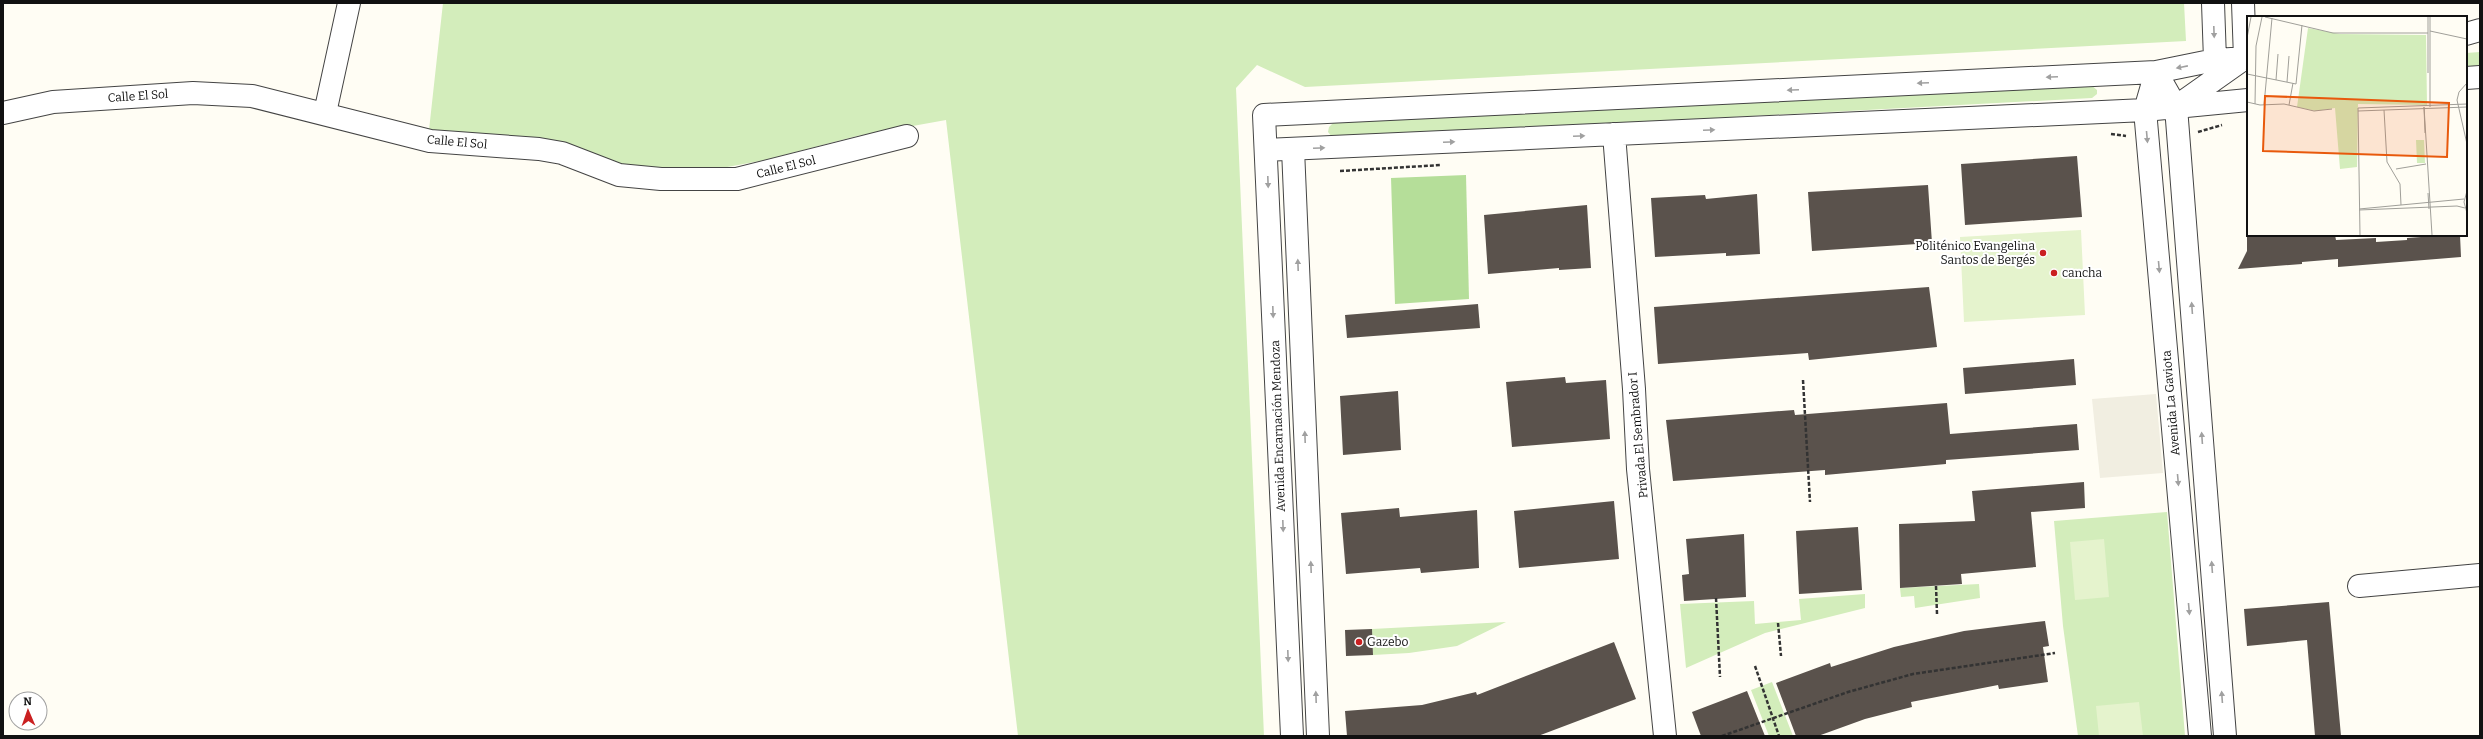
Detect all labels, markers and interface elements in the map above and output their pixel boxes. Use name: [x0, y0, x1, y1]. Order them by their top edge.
inset map: [2247, 16, 2467, 236]
one-way arrow: [2211, 26, 2217, 39]
one-way arrow: [2176, 64, 2188, 70]
one-way arrow: [2045, 74, 2058, 80]
one-way arrow: [1916, 80, 1929, 87]
one-way arrow: [1787, 86, 1799, 93]
street label: Calle El Sol: [107, 87, 169, 105]
one-way arrow: [1703, 127, 1716, 133]
one-way arrow: [2144, 131, 2151, 143]
street label: Calle El Sol: [426, 132, 488, 152]
one-way arrow: [1573, 133, 1586, 139]
one-way arrow: [1443, 139, 1456, 145]
one-way arrow: [1313, 144, 1325, 151]
street label: Calle El Sol: [755, 153, 818, 181]
one-way arrow: [1264, 176, 1271, 188]
place label: Politénico Evangelina Santos de Bergés: [1915, 239, 2035, 267]
marker: Politénico Evangelina Santos de Bergés: [2038, 248, 2048, 258]
one-way arrow: [1294, 259, 1301, 271]
one-way arrow: [2155, 261, 2162, 273]
place label: cancha: [2062, 266, 2102, 280]
marker: cancha: [2049, 268, 2059, 278]
one-way arrow: [2188, 302, 2195, 314]
one-way arrow: [1270, 306, 1277, 318]
street label: Avenida Encarnación Mendoza: [1268, 339, 1288, 512]
street label: Avenida La Gaviota: [2159, 349, 2183, 456]
street label: Privada El Sembrador I: [1625, 371, 1651, 499]
one-way arrow: [1302, 430, 1308, 443]
one-way arrow: [2198, 432, 2205, 444]
one-way arrow: [2174, 474, 2181, 486]
one-way arrow: [1279, 520, 1286, 532]
one-way arrow: [1307, 561, 1314, 573]
one-way arrow: [2208, 561, 2215, 574]
one-way arrow: [2186, 603, 2192, 615]
place label: Gazebo: [1367, 635, 1409, 649]
marker: Gazebo: [1354, 637, 1364, 647]
one-way arrow: [1285, 650, 1291, 663]
north arrow: [8, 691, 48, 731]
one-way arrow: [1313, 691, 1320, 703]
one-way arrow: [2218, 691, 2225, 703]
text: N: [23, 695, 33, 708]

